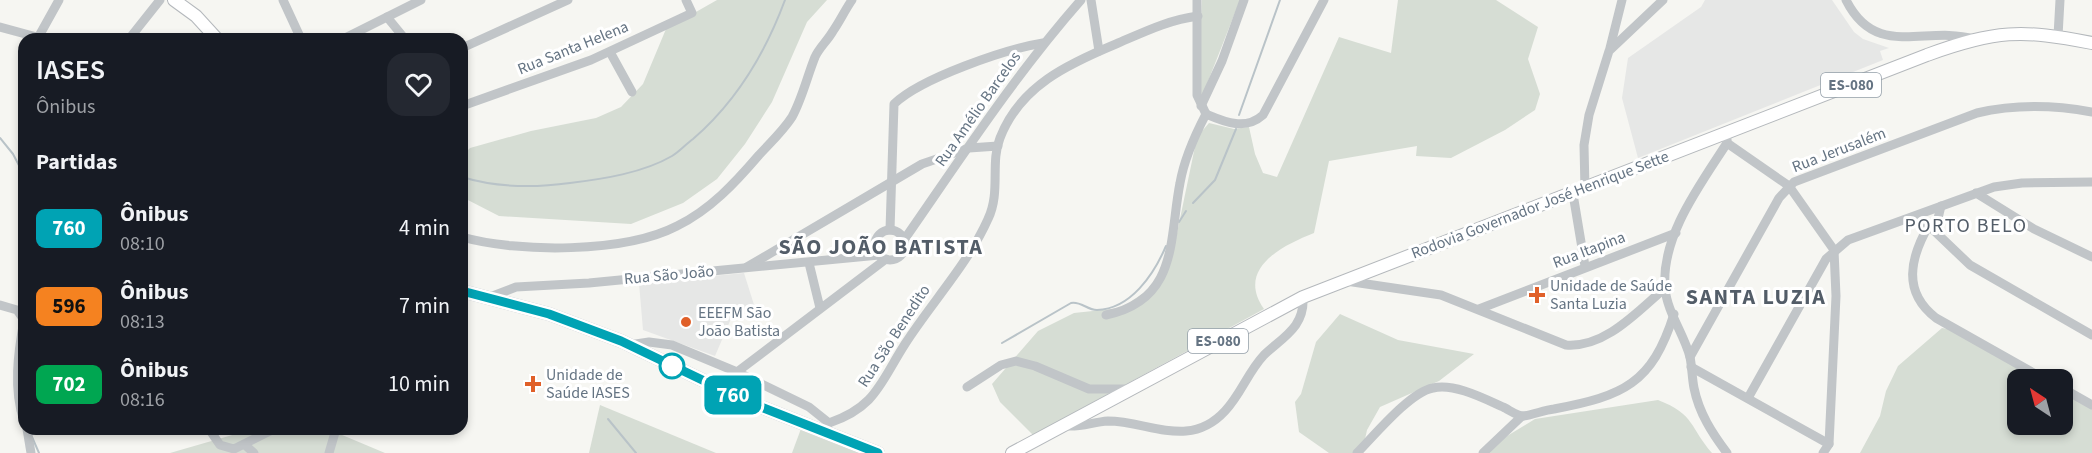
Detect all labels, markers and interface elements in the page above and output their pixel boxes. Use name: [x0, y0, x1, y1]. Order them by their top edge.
street label: Rua Santa Helena: [514, 16, 632, 80]
street label: Rua Amélio Barcelos: [930, 47, 1026, 171]
text: IASES: [36, 50, 105, 90]
button: heart: [387, 53, 450, 116]
road number: ES-080: [1821, 73, 1881, 97]
text: Ônibus: [36, 93, 95, 121]
street label: Rua Jerusalém: [1789, 122, 1889, 178]
text: Partidas: [36, 146, 117, 178]
street label: Rodovia Governador José Henrique Sette: [1408, 146, 1672, 264]
text: Ônibus: [120, 198, 189, 230]
text: 4 min: [399, 212, 450, 244]
district label: PORTO BELO: [1904, 212, 2028, 240]
text: 760: [52, 213, 86, 243]
street label: Rua Itapina: [1550, 226, 1628, 274]
text: 08:10: [120, 230, 165, 258]
district label: SÃO JOÃO BATISTA: [779, 231, 983, 263]
street label: Rua São João: [623, 260, 715, 290]
place label: Unidade de Saúde Santa Luzia: [1550, 275, 1672, 315]
text: Ônibus: [120, 276, 189, 308]
street label: Rua São Benedito: [853, 280, 935, 392]
district label: SANTA LUZIA: [1686, 281, 1826, 313]
marker: Unidade de Saúde Santa Luzia: [1528, 286, 1546, 304]
text: 7 min: [399, 290, 450, 322]
text: 596: [52, 291, 86, 321]
place label: EEEFM São João Batista: [698, 302, 780, 342]
text: 08:13: [120, 308, 165, 336]
marker: EEEFM São João Batista: [679, 315, 693, 329]
road number: ES-080: [1188, 329, 1248, 353]
unlabelled marker: [659, 353, 685, 379]
text: Ônibus: [120, 354, 189, 386]
place label: Unidade de Saúde IASES: [546, 364, 630, 404]
text: 10 min: [388, 368, 450, 400]
text: 702: [52, 369, 86, 399]
north arrow: [2007, 369, 2073, 435]
map controls: [2007, 369, 2073, 435]
marker: Unidade de Saúde IASES: [524, 375, 542, 393]
line badge: 760: [698, 376, 768, 414]
text: 760: [716, 380, 750, 410]
text: 08:16: [120, 386, 165, 414]

